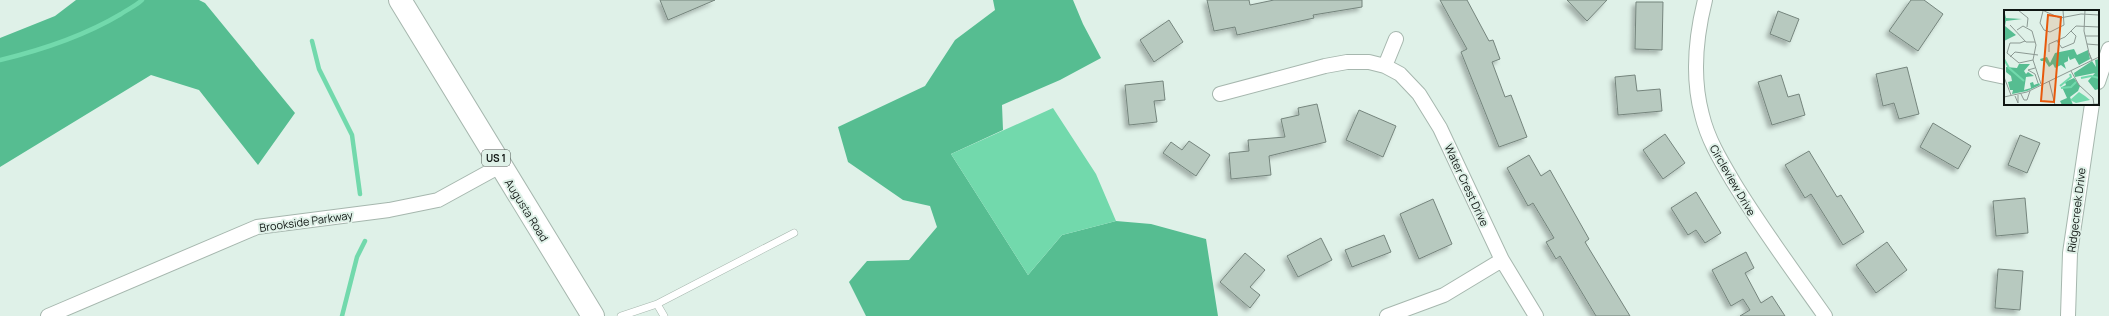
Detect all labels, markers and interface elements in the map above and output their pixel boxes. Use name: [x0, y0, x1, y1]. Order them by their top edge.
inset map: [2004, 10, 2099, 105]
street label: Water Crest Drive: [1441, 142, 1493, 229]
street label: Circleview Drive: [1707, 142, 1760, 219]
road number: US 1: [482, 150, 510, 166]
street label: Ridgecreek Drive: [2063, 166, 2089, 253]
street label: Augusta Road: [502, 176, 552, 244]
street label: Brookside Parkway: [258, 207, 354, 235]

